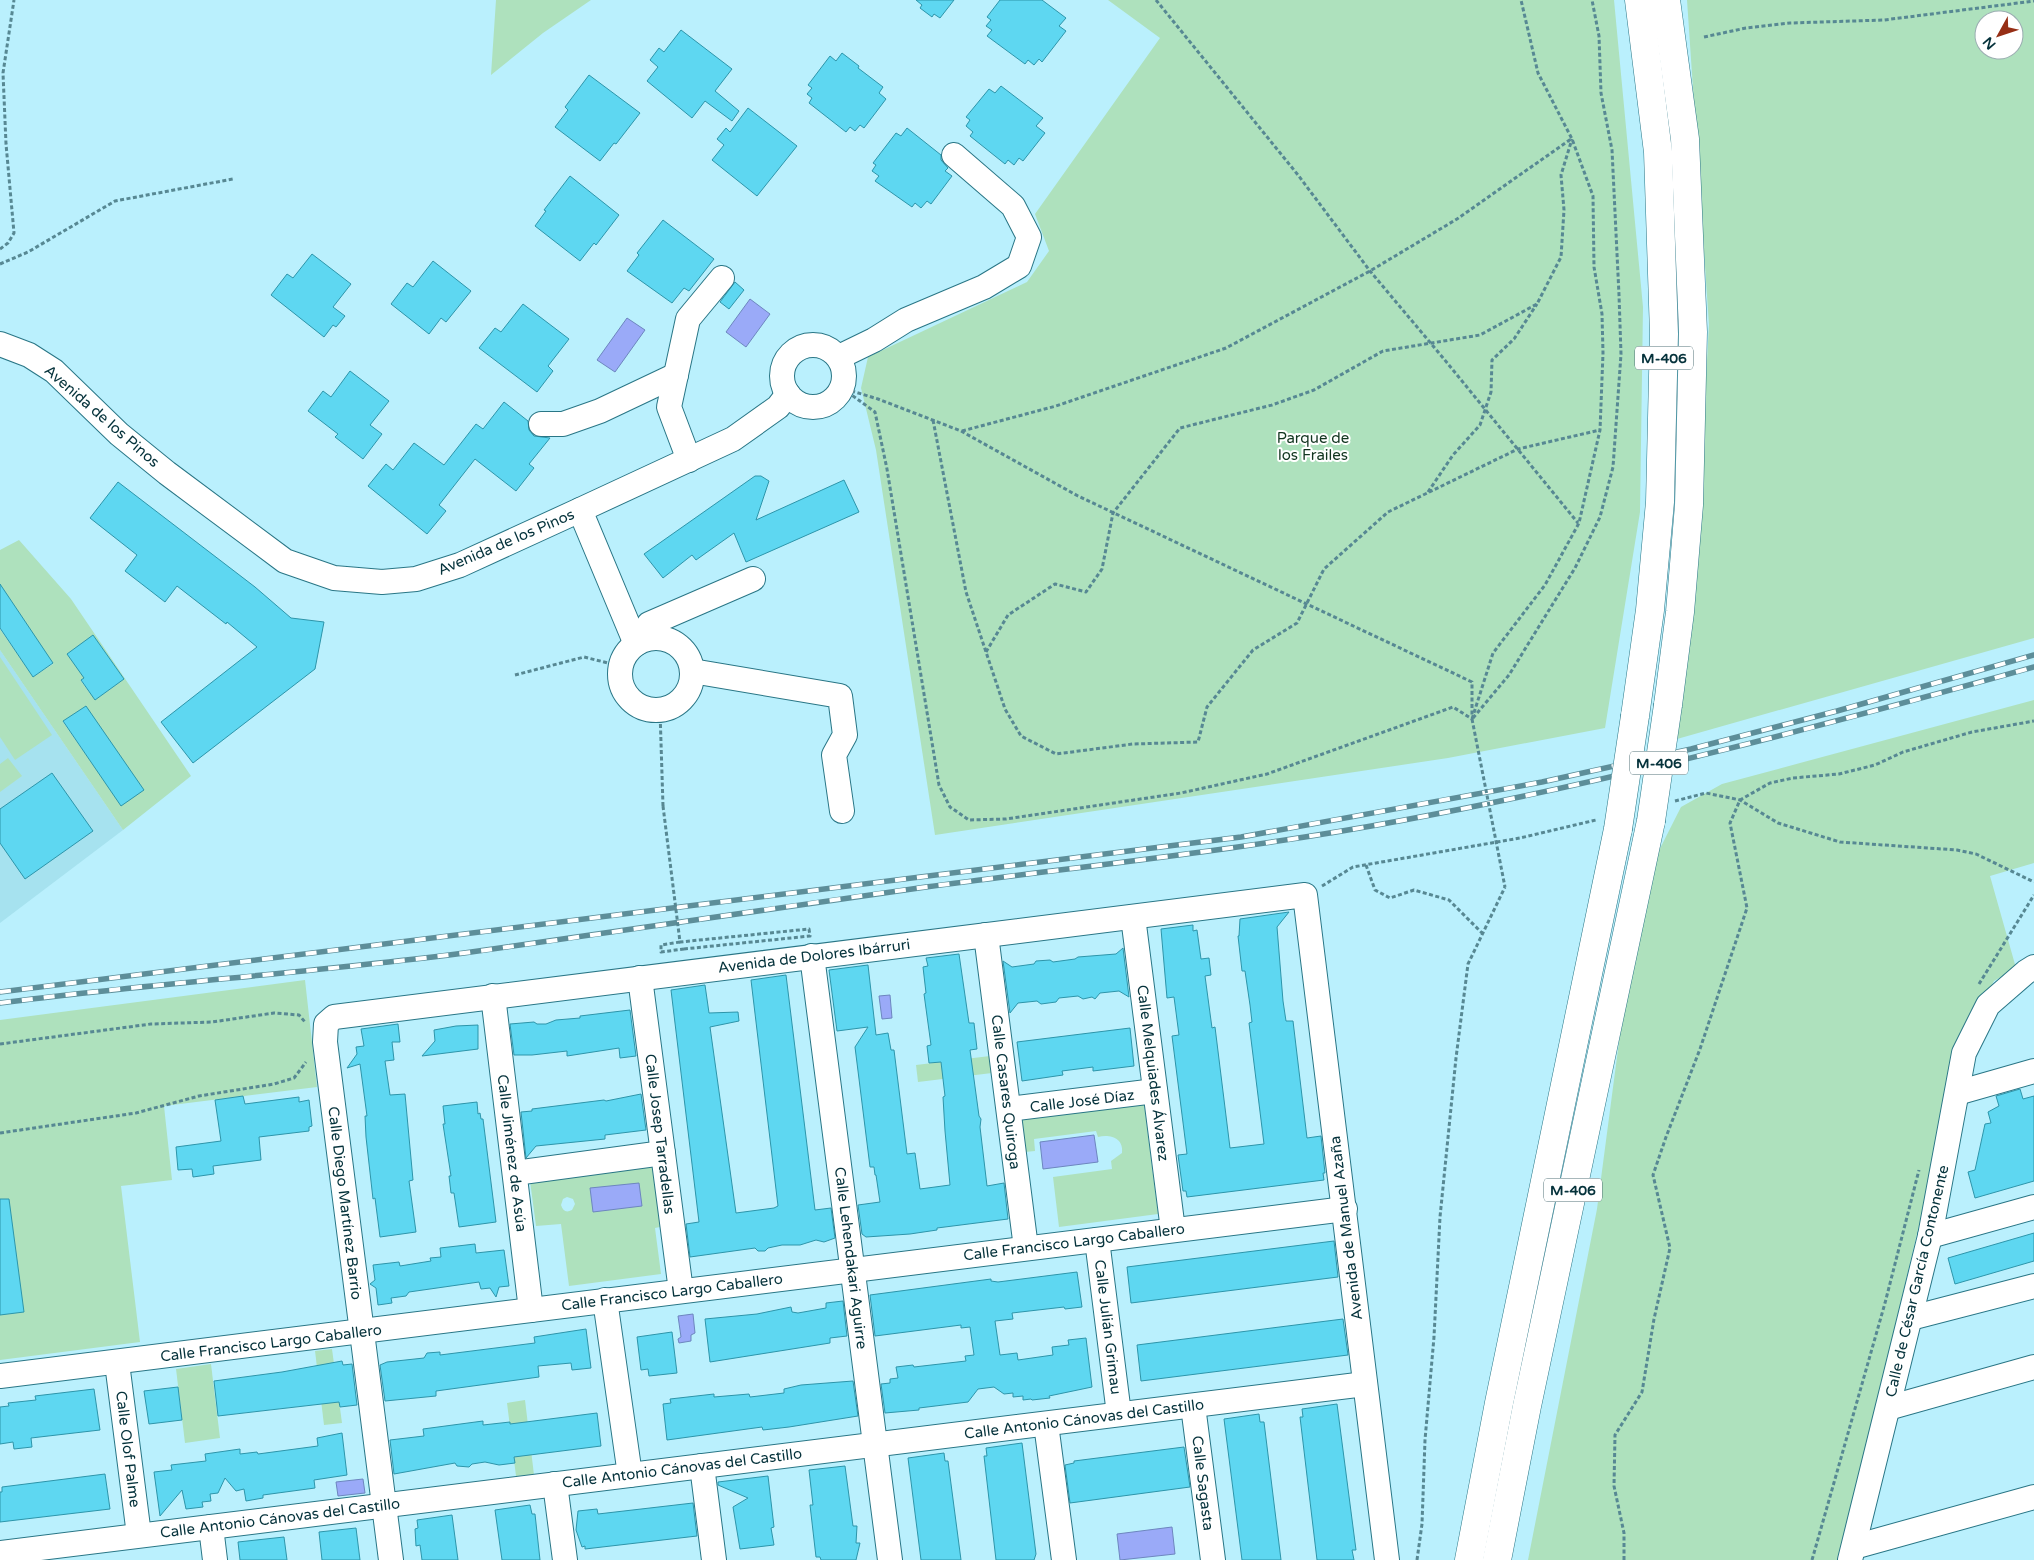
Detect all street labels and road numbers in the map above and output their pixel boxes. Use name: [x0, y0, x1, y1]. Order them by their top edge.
road number: M-406: [1635, 346, 1693, 369]
street label: Avenida de los Pinos: [41, 361, 163, 471]
street label: Avenida de los Pinos: [435, 505, 577, 579]
road number: M-406: [1630, 751, 1688, 774]
street label: Avenida de Dolores Ibárruri: [717, 935, 911, 977]
street label: Calle Melquiades Álvarez: [1133, 984, 1173, 1162]
street label: Calle Casares Quiroga: [988, 1014, 1024, 1170]
street label: Calle Josep Tarradellas: [641, 1053, 679, 1215]
street label: Calle Jiménez de Asúa: [493, 1073, 531, 1233]
street label: Calle José Díaz: [1029, 1086, 1135, 1116]
street label: Calle Diego Martínez Barrio: [324, 1105, 366, 1301]
street label: Avenida de Manuel Azaña: [1326, 1135, 1366, 1321]
street label: Calle de César García Contonente: [1882, 1163, 1952, 1399]
street label: Calle Lehendakari Aguirre: [831, 1166, 871, 1350]
road number: M-406: [1544, 1178, 1602, 1202]
street label: Calle Francisco Largo Caballero: [962, 1219, 1186, 1265]
street label: Calle Julián Grimau: [1091, 1258, 1125, 1396]
street label: Calle Francisco Largo Caballero: [560, 1269, 784, 1315]
street label: Calle Francisco Largo Caballero: [159, 1320, 383, 1366]
street label: Calle Olof Palme: [112, 1390, 144, 1508]
street label: Calle Antonio Cánovas del Castillo: [963, 1395, 1205, 1443]
street label: Calle Sagasta: [1188, 1434, 1218, 1532]
street label: Calle Antonio Cánovas del Castillo: [561, 1444, 803, 1492]
street label: Calle Antonio Cánovas del Castillo: [159, 1494, 401, 1542]

